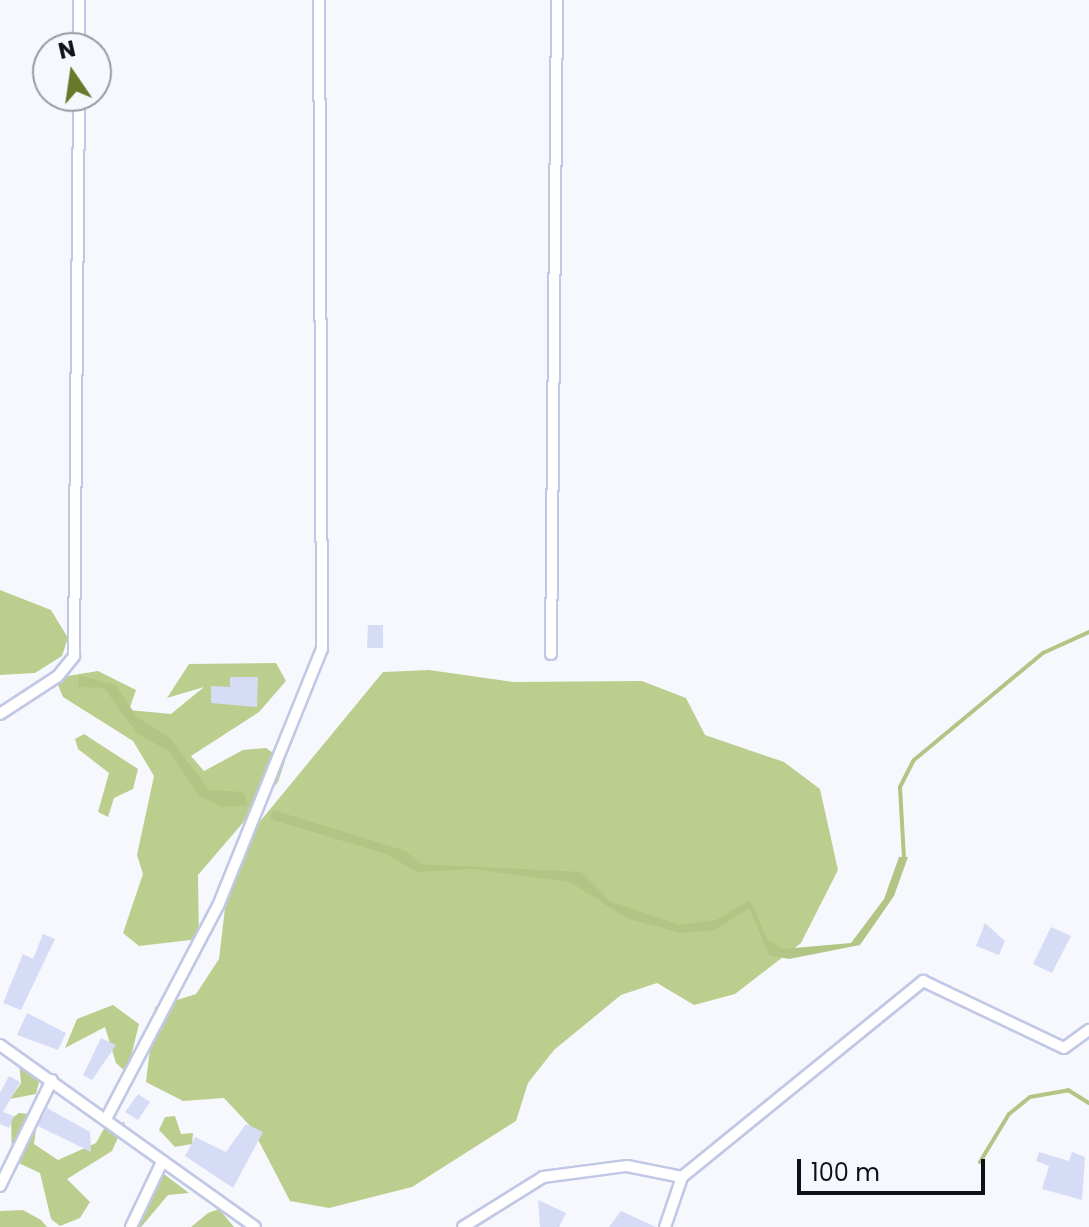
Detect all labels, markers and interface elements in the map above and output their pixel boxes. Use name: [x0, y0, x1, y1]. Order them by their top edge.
north arrow: [32, 32, 112, 112]
text: N: [55, 33, 78, 67]
scale bar: [801, 1143, 989, 1193]
text: 100 m: [811, 1156, 880, 1189]

